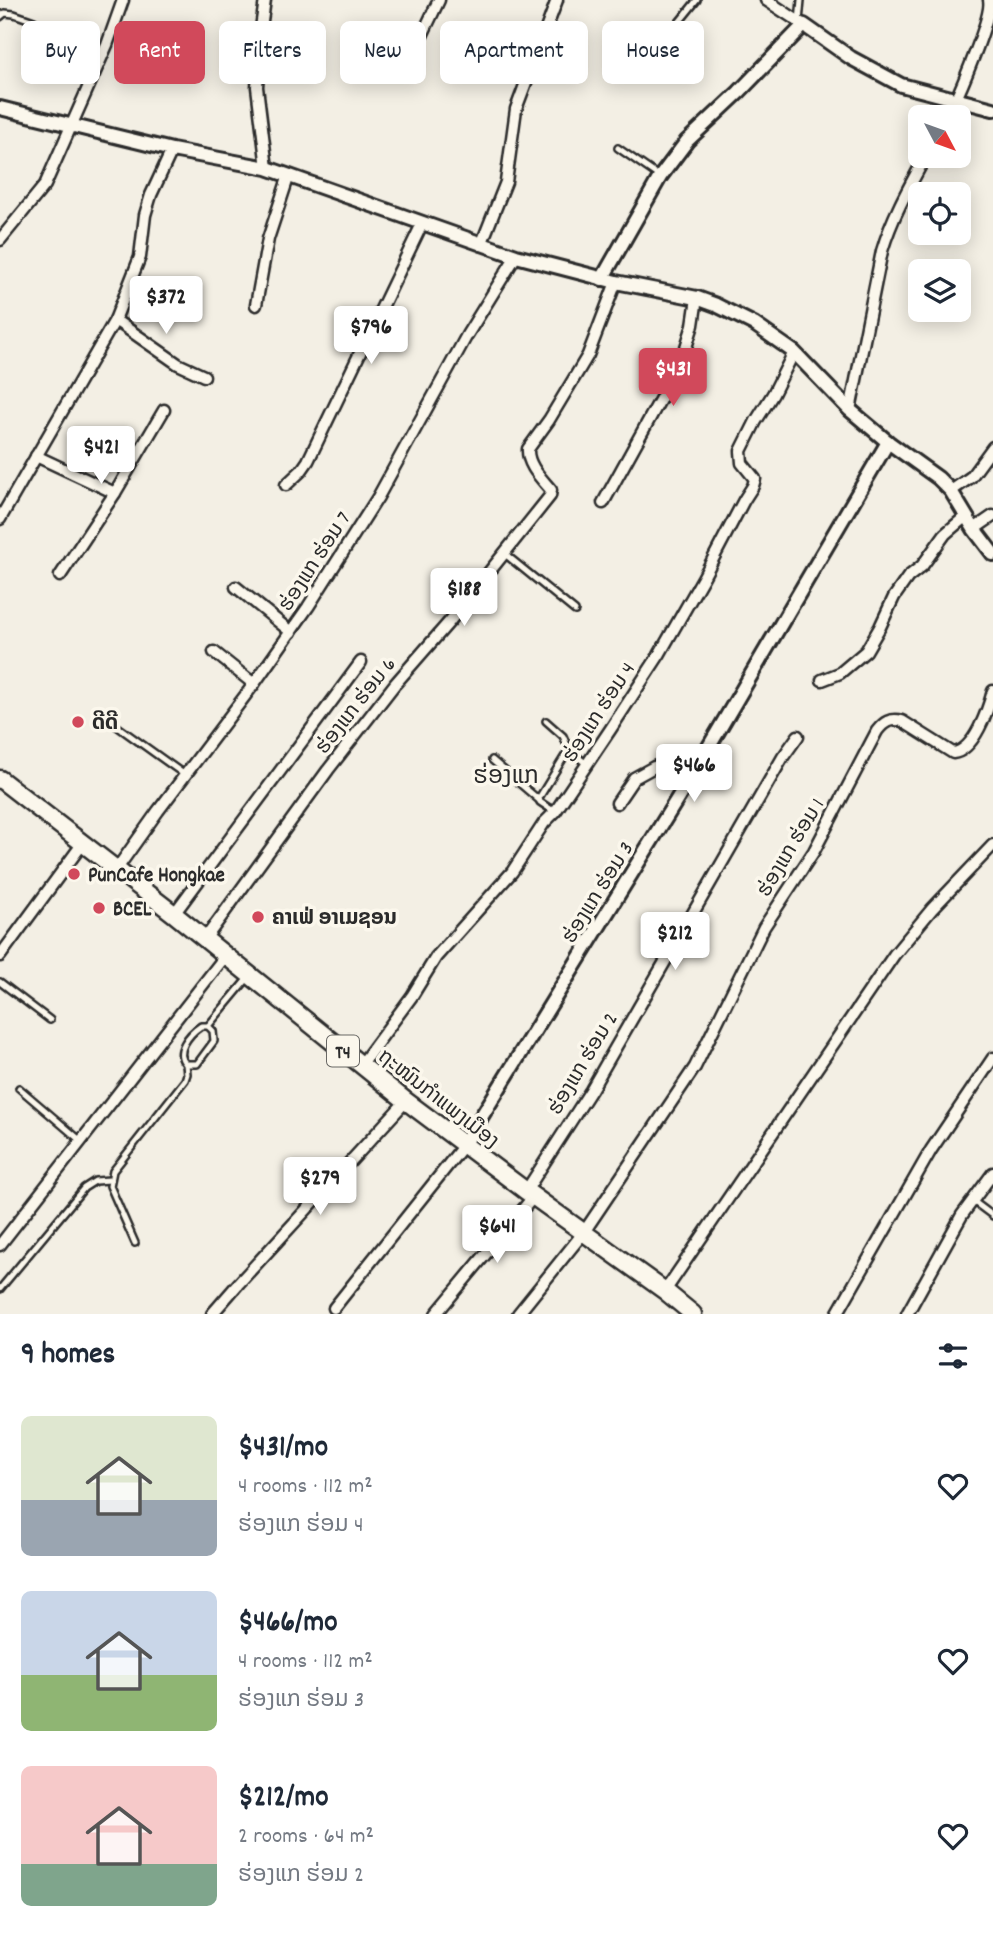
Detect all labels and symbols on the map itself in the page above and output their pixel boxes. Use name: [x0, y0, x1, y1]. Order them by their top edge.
north arrow: [908, 105, 971, 168]
pin: $372: [125, 276, 207, 336]
pin: $796: [330, 306, 412, 366]
pin: $431: [632, 348, 714, 408]
pin: $421: [60, 426, 142, 486]
street label: ຮ່ອງແກ ຮ່ອມ 7: [273, 507, 360, 619]
pin: $188: [423, 568, 505, 628]
street label: ຮ່ອງແກ ຮ່ອມ 6: [310, 652, 405, 762]
street label: ຮ່ອງແກ ຮ່ອມ 4: [557, 657, 644, 770]
place label: ດີດີ: [92, 710, 118, 740]
marker: ດີດີ: [70, 714, 86, 730]
pin: $466: [653, 744, 735, 804]
district label: ຮ່ອງແກ: [473, 761, 539, 795]
street label: ຮ່ອງແກ ຮ່ອມ 1: [751, 793, 834, 904]
street label: ຮ່ອງແກ ຮ່ອມ 3: [556, 837, 643, 950]
place label: PunCafe Hongkae: [88, 862, 225, 892]
marker: PunCafe Hongkae: [66, 866, 82, 882]
place label: BCEL: [113, 896, 152, 926]
marker: BCEL: [91, 900, 107, 916]
place label: ຄາເຟ່ ອາເມຊອນ: [272, 905, 397, 935]
marker: ຄາເຟ່ ອາເມຊອນ: [250, 909, 266, 925]
pin: $212: [634, 912, 716, 972]
street label: ຮ່ອງແກ ຮ່ອມ 2: [542, 1008, 627, 1122]
road number: T4: [327, 1036, 359, 1066]
street label: ຖະໜົນກຳແພງເມືອງ: [370, 1042, 505, 1158]
pin: $279: [279, 1158, 361, 1217]
pin: $641: [456, 1206, 538, 1265]

